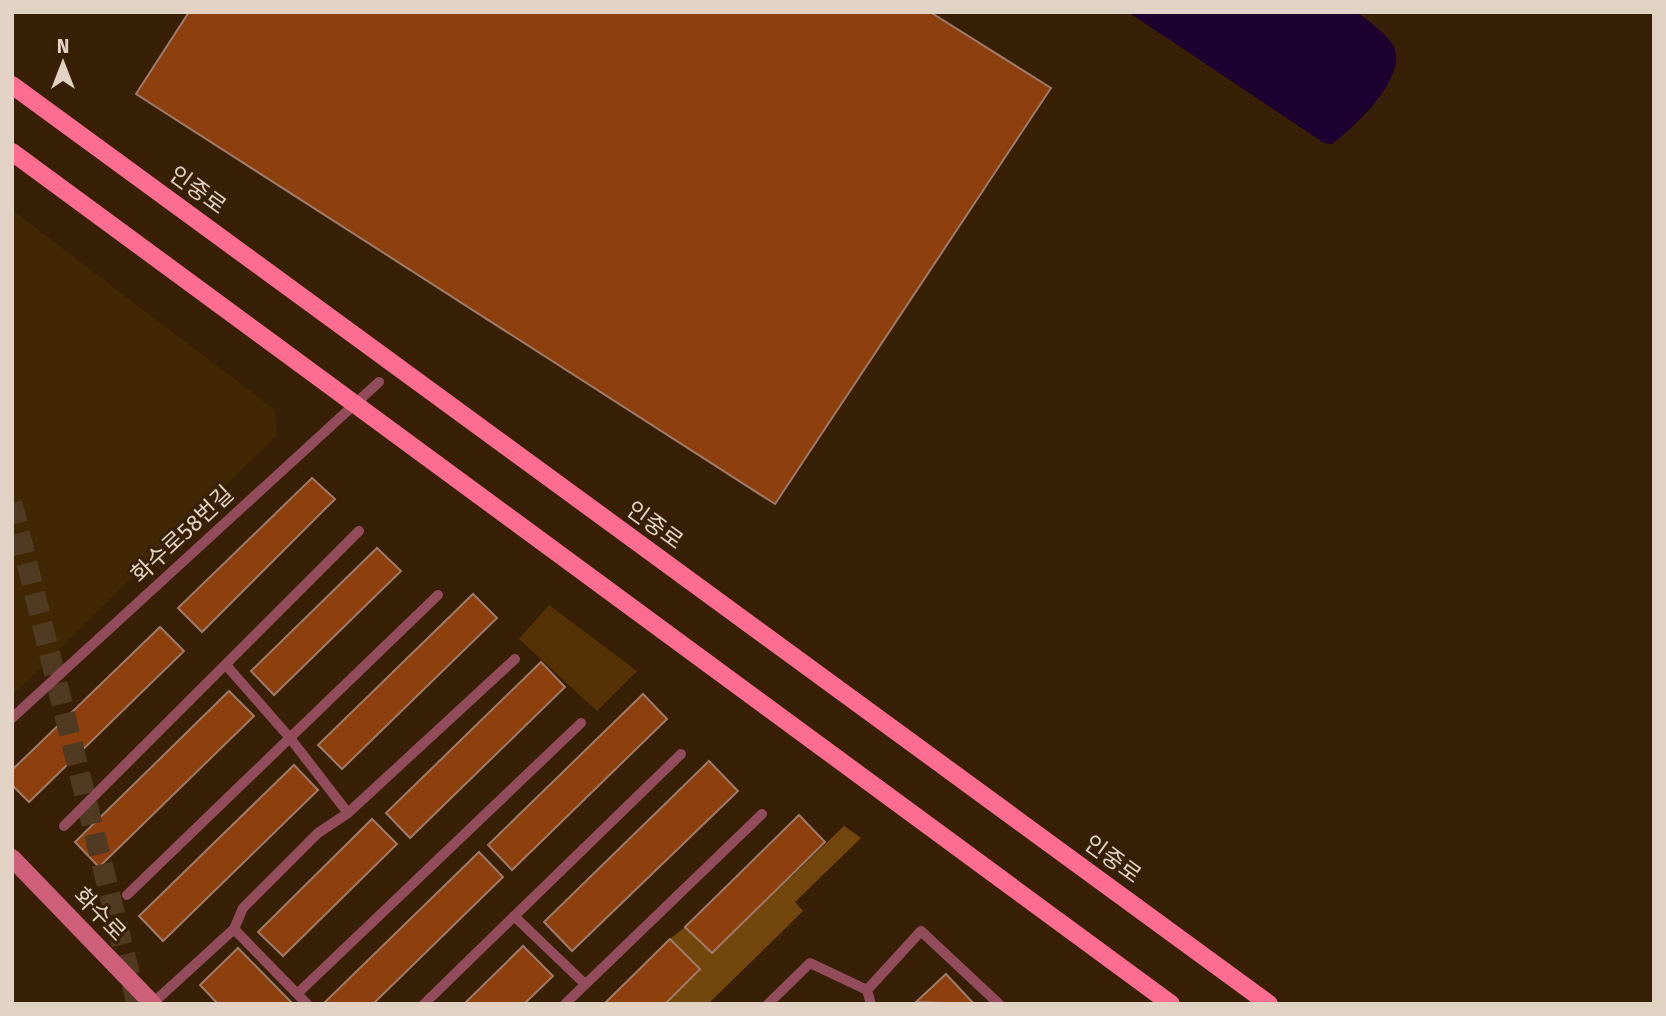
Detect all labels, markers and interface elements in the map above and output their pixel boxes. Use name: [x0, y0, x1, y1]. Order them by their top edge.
north arrow: [28, 28, 98, 98]
text: N: [57, 35, 69, 58]
street label: 인중로: [164, 160, 232, 220]
street label: 화수로58번길: [125, 479, 239, 589]
street label: 인중로: [621, 495, 689, 555]
street label: 인중로: [1079, 829, 1147, 889]
street label: 화수로: [68, 881, 132, 947]

